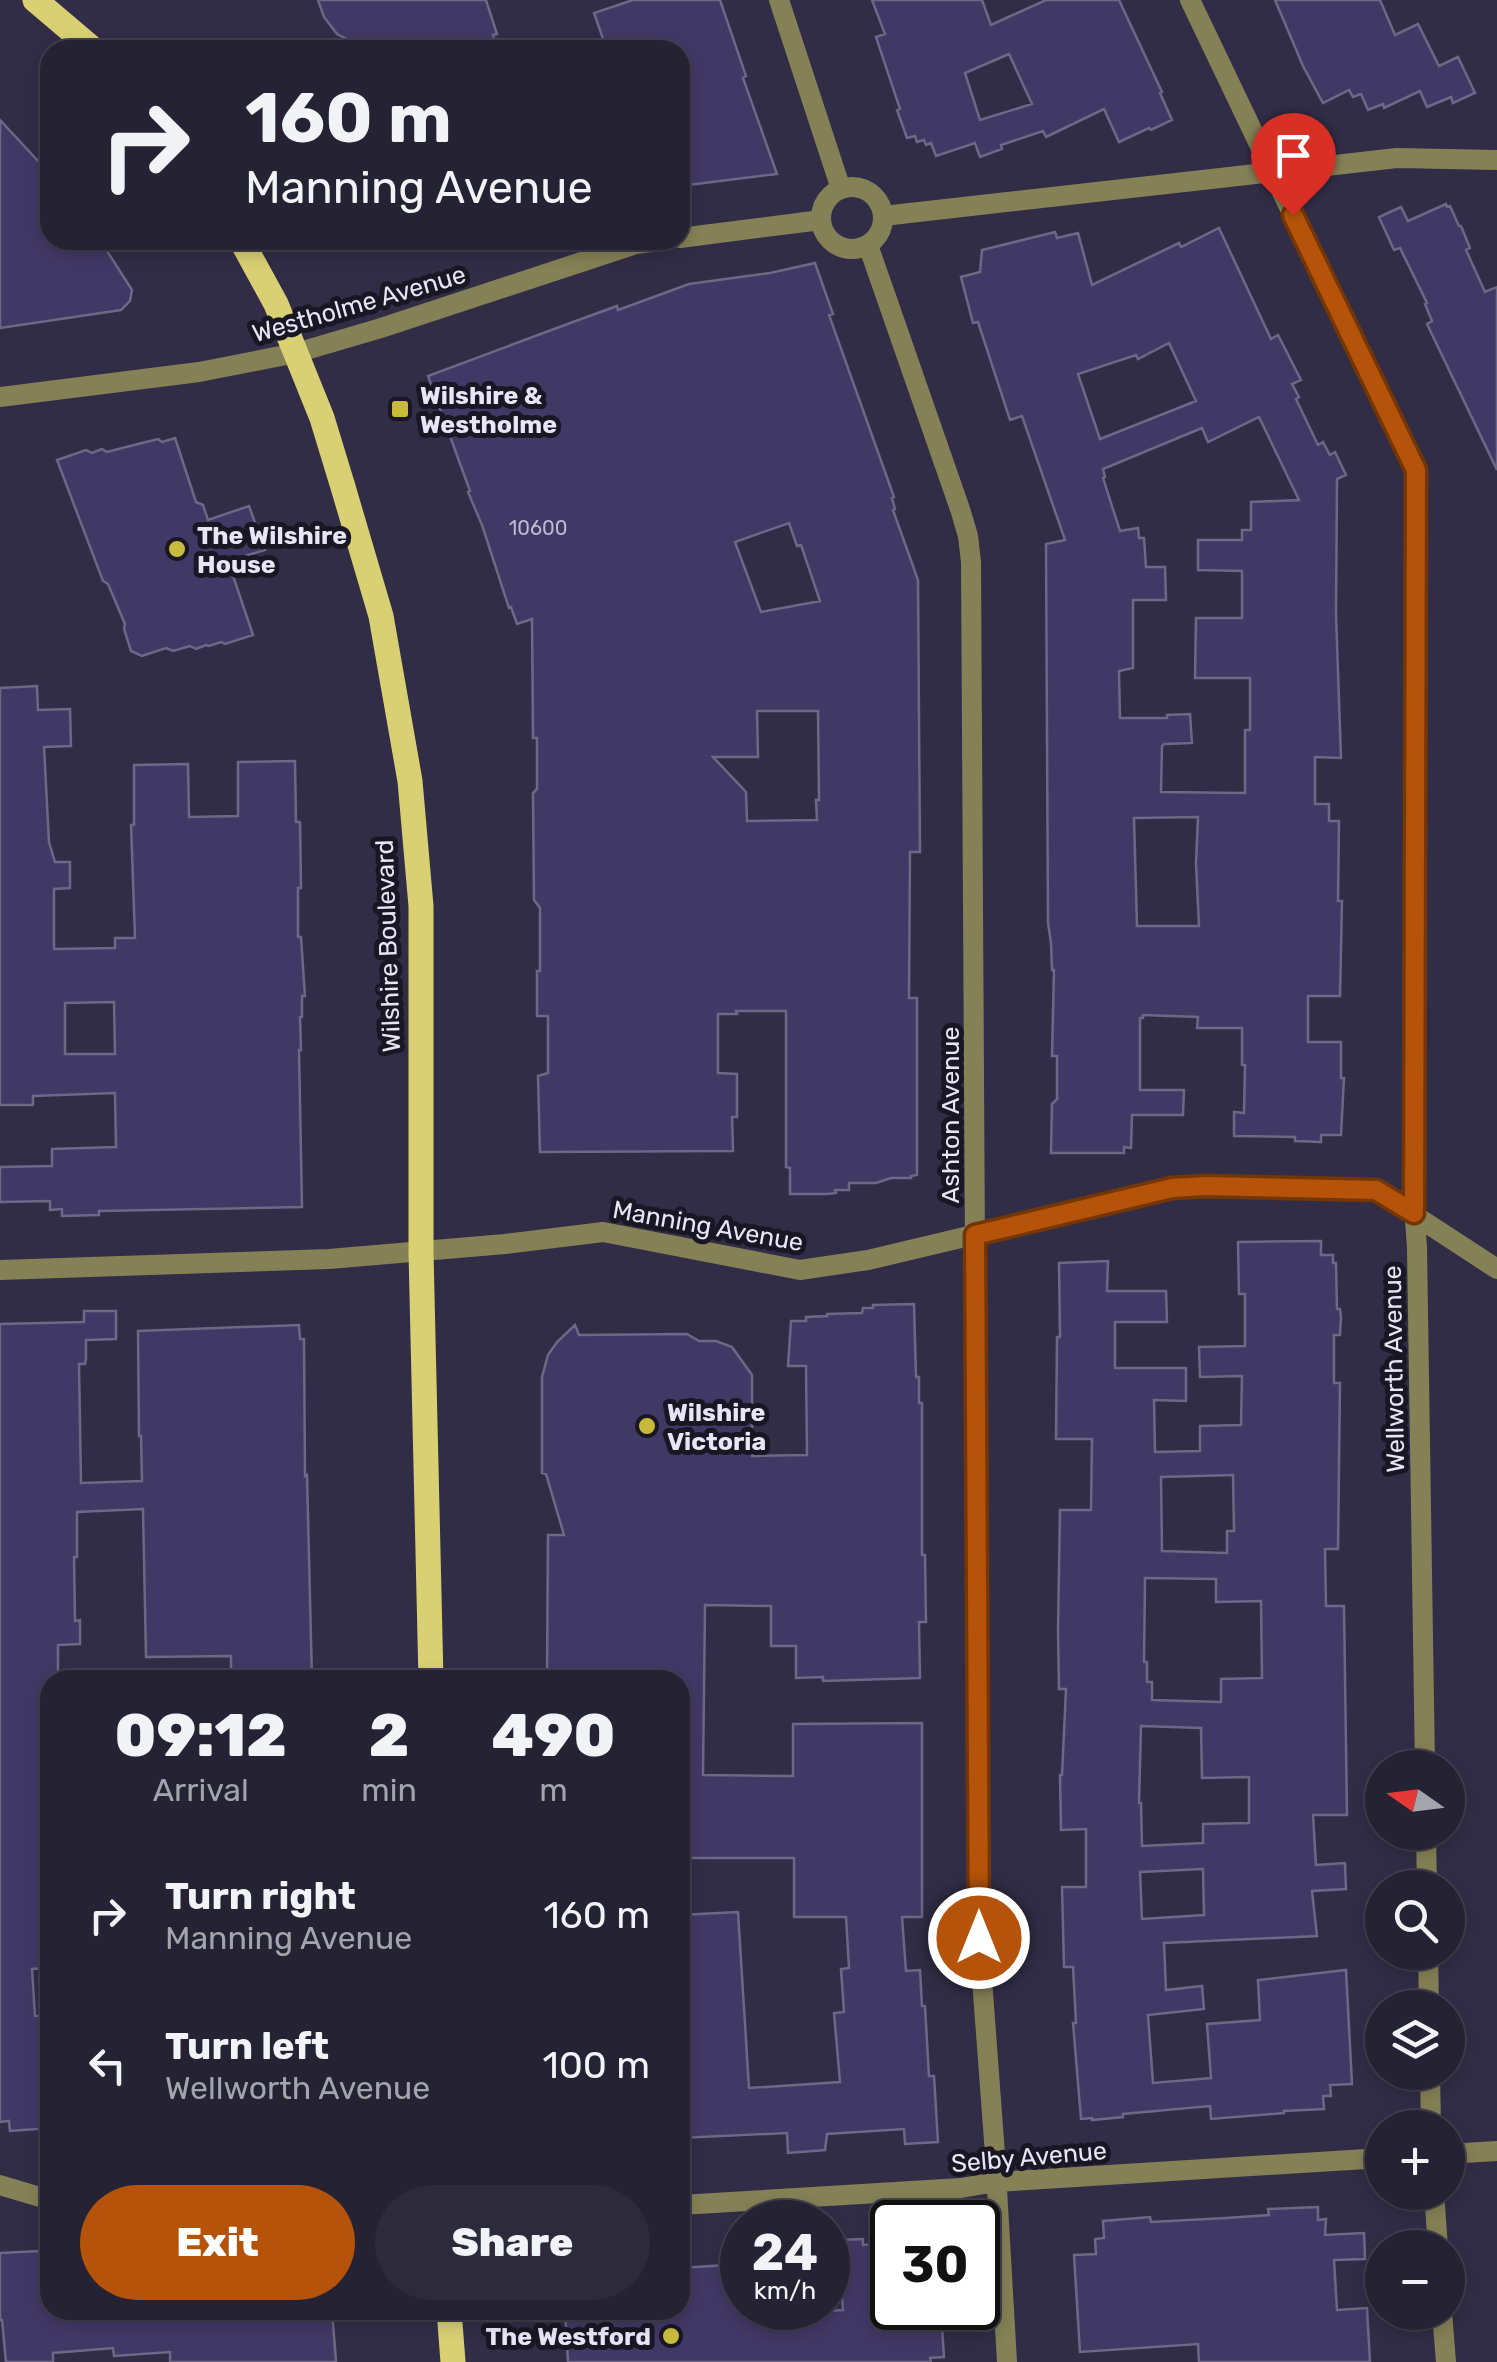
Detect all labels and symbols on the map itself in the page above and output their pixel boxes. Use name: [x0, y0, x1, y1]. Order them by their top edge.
pin: [1251, 113, 1336, 216]
street label: Westholme Avenue: [249, 260, 469, 348]
place label: Wilshire & Westholme: [420, 381, 557, 439]
marker: Wilshire & Westholme: [389, 398, 411, 420]
house number: 10600: [509, 516, 567, 540]
place label: The Wilshire House: [197, 521, 347, 579]
marker: The Wilshire House: [166, 538, 188, 560]
street label: Wilshire Boulevard: [370, 839, 406, 1053]
street label: Ashton Avenue: [936, 1027, 965, 1203]
street label: Manning Avenue: [610, 1195, 806, 1257]
street label: Wellworth Avenue: [1378, 1265, 1410, 1473]
place label: Wilshire Victoria: [667, 1398, 766, 1456]
marker: Wilshire Victoria: [636, 1415, 658, 1437]
north arrow: [1365, 1750, 1465, 1850]
position arrow: [927, 1886, 1031, 1990]
street label: Selby Avenue: [950, 2136, 1108, 2178]
speed limit sign: 30: [870, 2200, 1000, 2330]
place label: The Westford: [486, 2322, 651, 2351]
marker: The Westford: [660, 2325, 682, 2347]

